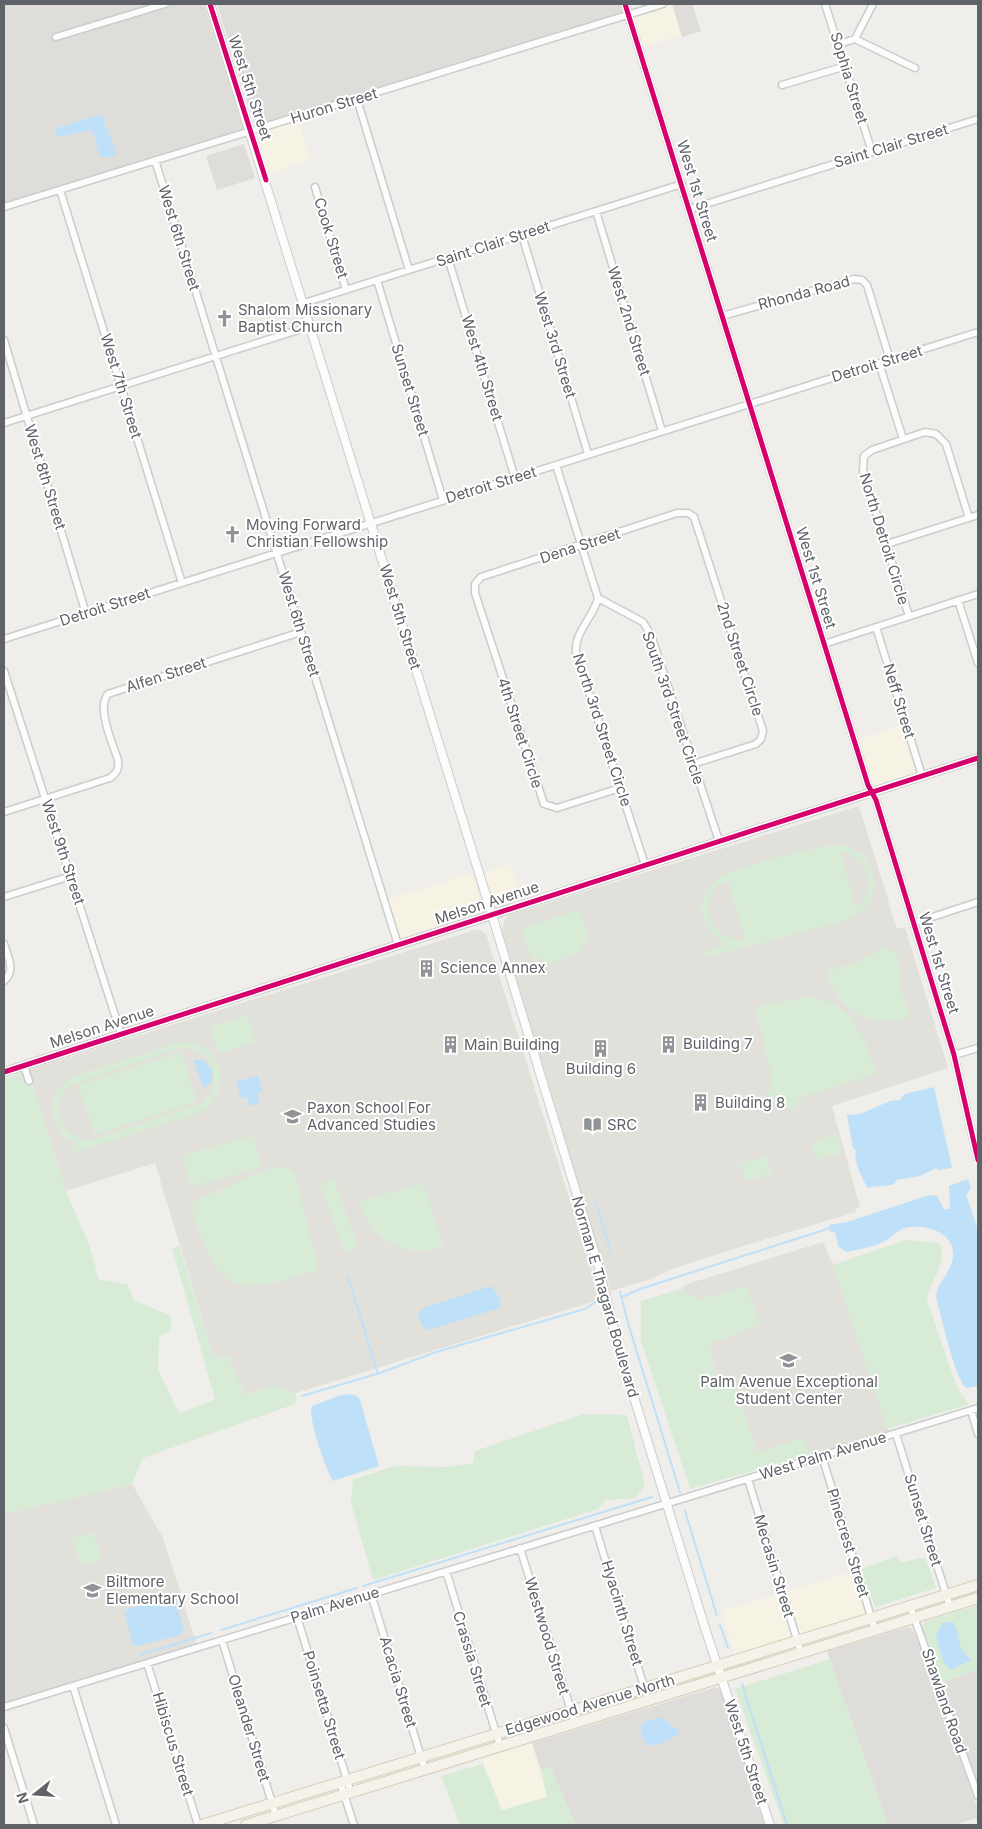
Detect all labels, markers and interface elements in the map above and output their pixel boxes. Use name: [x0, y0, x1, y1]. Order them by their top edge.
street label: Sophia Street: [826, 30, 873, 126]
street label: West 5th Street: [225, 33, 276, 143]
street label: Huron Street: [288, 83, 380, 128]
street label: Saint Clair Street: [831, 119, 950, 172]
street label: West 1st Street: [673, 138, 722, 244]
street label: West 6th Street: [154, 183, 205, 293]
street label: Cook Street: [310, 195, 353, 281]
street label: Saint Clair Street: [434, 216, 552, 271]
street label: West 2nd Street: [604, 264, 655, 378]
street label: Rhonda Road: [756, 271, 852, 314]
street label: West 3rd Street: [530, 289, 581, 400]
place label: Shalom Missionary Baptist Church: [238, 300, 373, 336]
church icon: Shalom Missionary Baptist Church: [214, 309, 234, 329]
street label: West 4th Street: [457, 313, 508, 423]
street label: West 7th Street: [97, 331, 146, 441]
street label: Sunset Street: [387, 341, 434, 438]
street label: Detroit Street: [829, 341, 925, 386]
street label: West 8th Street: [20, 422, 71, 532]
street label: Detroit Street: [443, 462, 539, 507]
street label: North Detroit Circle: [855, 471, 914, 607]
place label: Moving Forward Christian Fellowship: [246, 515, 388, 551]
church icon: Moving Forward Christian Fellowship: [222, 524, 242, 544]
street label: Dena Street: [537, 524, 623, 567]
street label: West 1st Street: [792, 525, 841, 631]
street label: West 5th Street: [375, 562, 426, 672]
street label: West 6th Street: [274, 569, 325, 679]
street label: Detroit Street: [57, 583, 153, 630]
street label: 2nd Street Circle: [713, 599, 768, 718]
street label: South 3rd Street Circle: [638, 629, 709, 787]
street label: North 3rd Street Circle: [569, 651, 636, 809]
street label: Alfen Street: [123, 653, 208, 696]
street label: Neff Street: [879, 661, 920, 741]
street label: 4th Street Circle: [494, 675, 547, 791]
street label: West 9th Street: [37, 797, 89, 907]
street label: Melson Avenue: [432, 877, 541, 928]
street label: West 1st Street: [915, 910, 964, 1016]
building icon: Science Annex: [416, 958, 436, 978]
place label: Science Annex: [440, 958, 546, 977]
street label: Melson Avenue: [47, 1001, 156, 1052]
building icon: Building 7: [659, 1034, 679, 1054]
place label: Building 7: [683, 1034, 753, 1053]
building icon: Main Building: [440, 1035, 460, 1055]
place label: Main Building: [464, 1035, 560, 1054]
building icon: Building 6: [591, 1038, 611, 1058]
place label: Building 6: [566, 1059, 636, 1078]
building icon: Building 8: [691, 1093, 711, 1113]
place label: Building 8: [715, 1093, 785, 1112]
place label: Paxon School For Advanced Studies: [307, 1098, 436, 1134]
school or university icon: Paxon School For Advanced Studies: [283, 1107, 303, 1127]
library icon: SRC: [583, 1115, 603, 1135]
place label: SRC: [607, 1115, 637, 1134]
street label: Norman E Thagard Boulevard: [568, 1194, 643, 1400]
school or university icon: Palm Avenue Exceptional Student Center: [779, 1351, 799, 1371]
place label: Palm Avenue Exceptional Student Center: [700, 1372, 878, 1408]
street label: West Palm Avenue: [757, 1427, 889, 1484]
street label: Sunset Street: [900, 1471, 947, 1568]
street label: Pinecrest Street: [823, 1486, 874, 1600]
street label: Mecasin Street: [750, 1512, 799, 1620]
street label: Hyacinth Street: [597, 1558, 648, 1668]
place label: Biltmore Elementary School: [106, 1572, 239, 1608]
street label: Westwood Street: [521, 1575, 574, 1697]
school or university icon: Biltmore Elementary School: [82, 1581, 102, 1601]
street label: Palm Avenue: [288, 1582, 381, 1627]
street label: Crassia Street: [449, 1609, 496, 1709]
street label: Acacia Street: [376, 1634, 421, 1730]
street label: Shawland Road: [918, 1646, 971, 1756]
street label: Poinsetta Street: [299, 1648, 350, 1761]
street label: Edgewood Avenue North: [503, 1670, 677, 1739]
street label: Oleander Street: [224, 1672, 275, 1784]
street label: Hibiscus Street: [149, 1690, 198, 1798]
street label: West 5th Street: [721, 1697, 772, 1807]
north arrow: [10, 1769, 60, 1819]
text: N: [12, 1790, 32, 1806]

